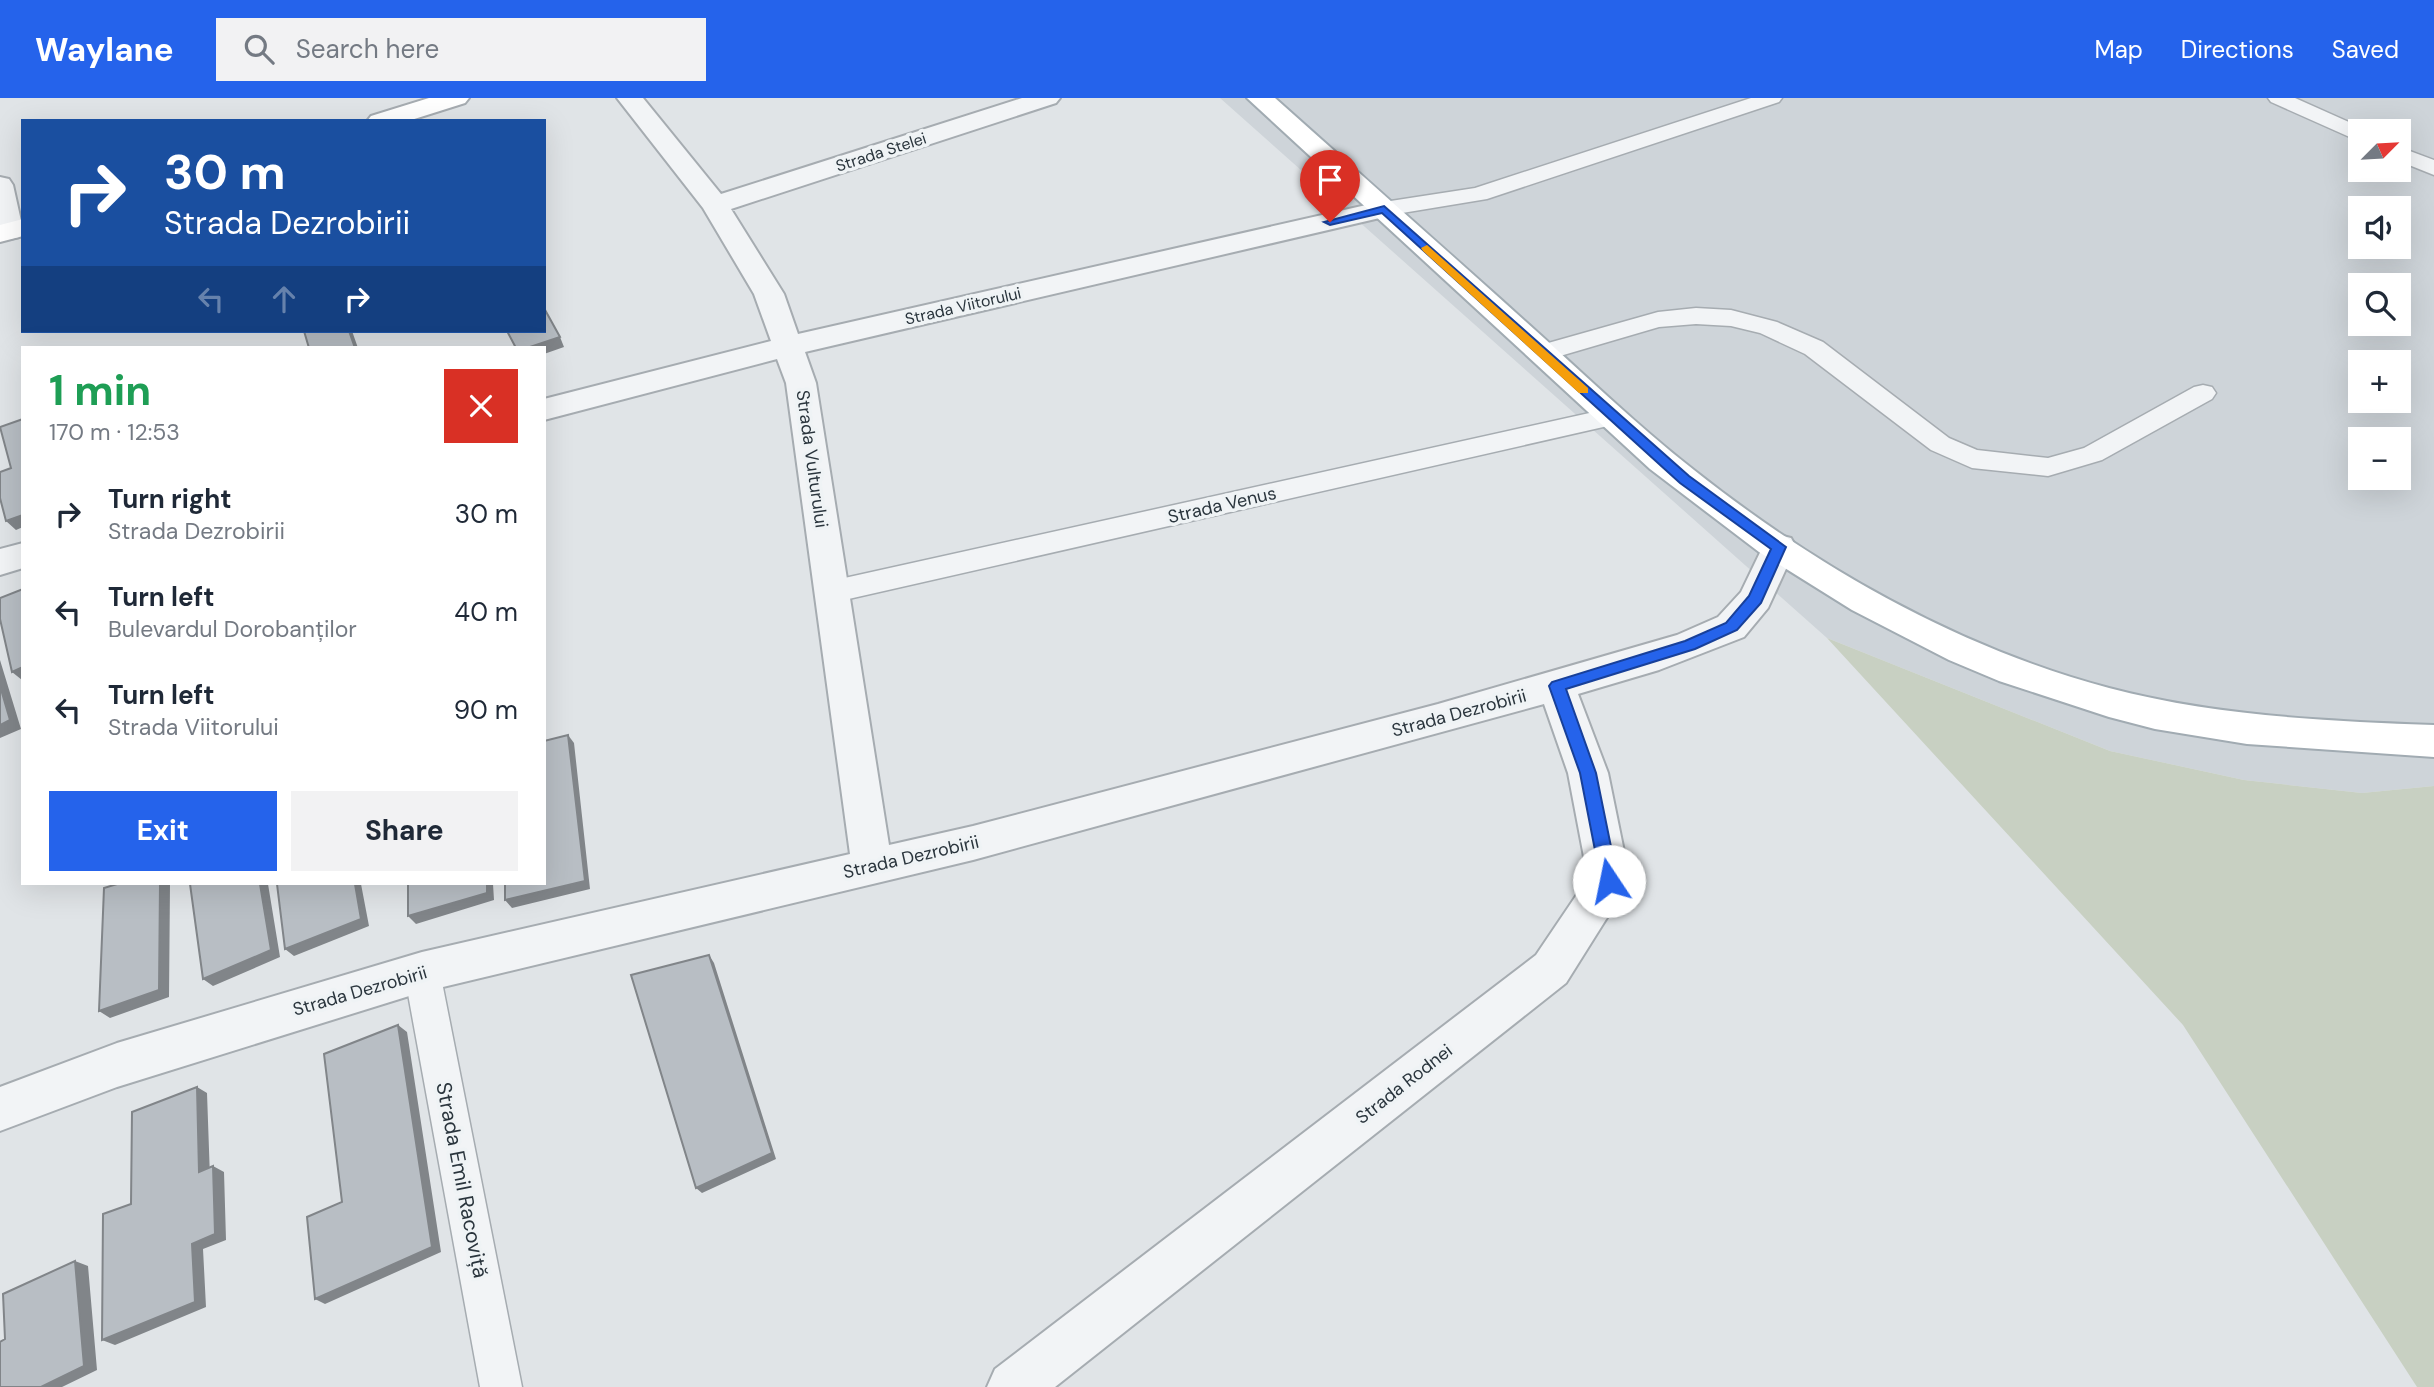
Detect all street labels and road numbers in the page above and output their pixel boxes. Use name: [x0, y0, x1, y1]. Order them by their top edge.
street label: Strada Stelei: [833, 127, 929, 177]
street label: Strada Viitorului: [903, 282, 1023, 330]
street label: Strada Vulturului: [790, 389, 834, 529]
street label: Strada Venus: [1165, 481, 1279, 529]
street label: Strada Dezrobirii: [1389, 683, 1529, 743]
street label: Strada Dezrobirii: [841, 830, 981, 884]
street label: Strada Dezrobirii: [290, 960, 430, 1022]
street label: Strada Rodnei: [1351, 1039, 1457, 1129]
street label: Strada Emil Racoviță: [429, 1080, 495, 1280]

